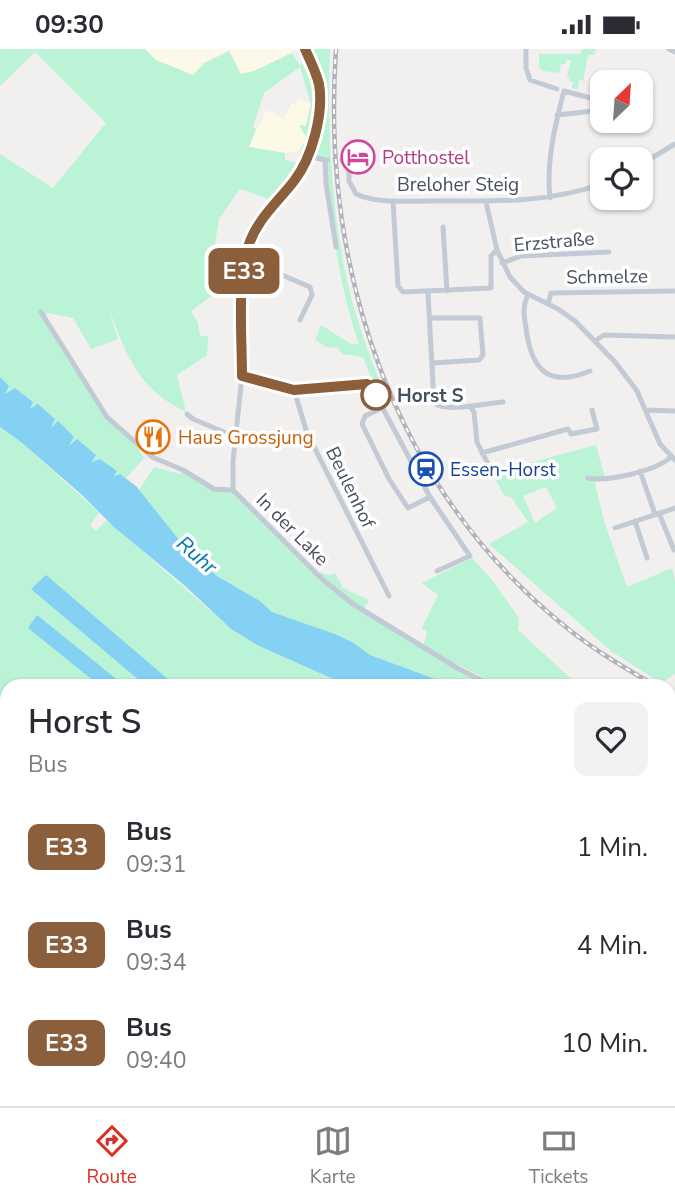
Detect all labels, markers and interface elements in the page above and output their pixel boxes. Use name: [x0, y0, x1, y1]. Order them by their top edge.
text: 09:30: [35, 7, 104, 42]
north arrow: [590, 70, 653, 133]
map controls: [590, 70, 653, 210]
hotel icon: Potthostel: [339, 138, 377, 176]
place label: Potthostel: [382, 145, 470, 171]
button: locate: [590, 147, 653, 210]
street label: Breloher Steig: [397, 172, 519, 198]
street label: Erzstraße: [513, 226, 596, 258]
line badge: E33: [204, 248, 284, 294]
text: E33: [222, 255, 266, 287]
street label: Schmelze: [566, 263, 648, 291]
marker: Horst S: [361, 380, 391, 410]
place label: Horst S: [397, 383, 464, 409]
restaurant icon: Haus Grossjung: [134, 418, 172, 456]
place label: Haus Grossjung: [178, 425, 314, 451]
street label: Beulenhof: [319, 442, 381, 533]
station icon: Essen-Horst: [407, 450, 445, 488]
place label: Essen-Horst: [450, 457, 556, 483]
street label: In der Lake: [250, 488, 334, 572]
water label: Ruhr: [171, 530, 224, 581]
text: Horst S: [28, 700, 141, 745]
button: heart: [574, 702, 648, 776]
text: Bus: [28, 749, 68, 780]
text: Bus: [126, 814, 172, 849]
text: 1 Min.: [577, 830, 648, 865]
text: E33: [45, 831, 88, 863]
text: 09:31: [126, 849, 186, 880]
text: Bus: [126, 912, 172, 947]
text: 4 Min.: [577, 928, 648, 963]
text: E33: [45, 929, 88, 961]
text: 09:34: [126, 947, 186, 978]
text: Bus: [126, 1010, 172, 1045]
text: 10 Min.: [561, 1026, 648, 1061]
text: E33: [45, 1027, 88, 1059]
text: 09:40: [126, 1045, 186, 1076]
tab: Route: [86, 1122, 137, 1190]
tab: Karte: [310, 1122, 356, 1190]
tab: Tickets: [529, 1122, 588, 1190]

